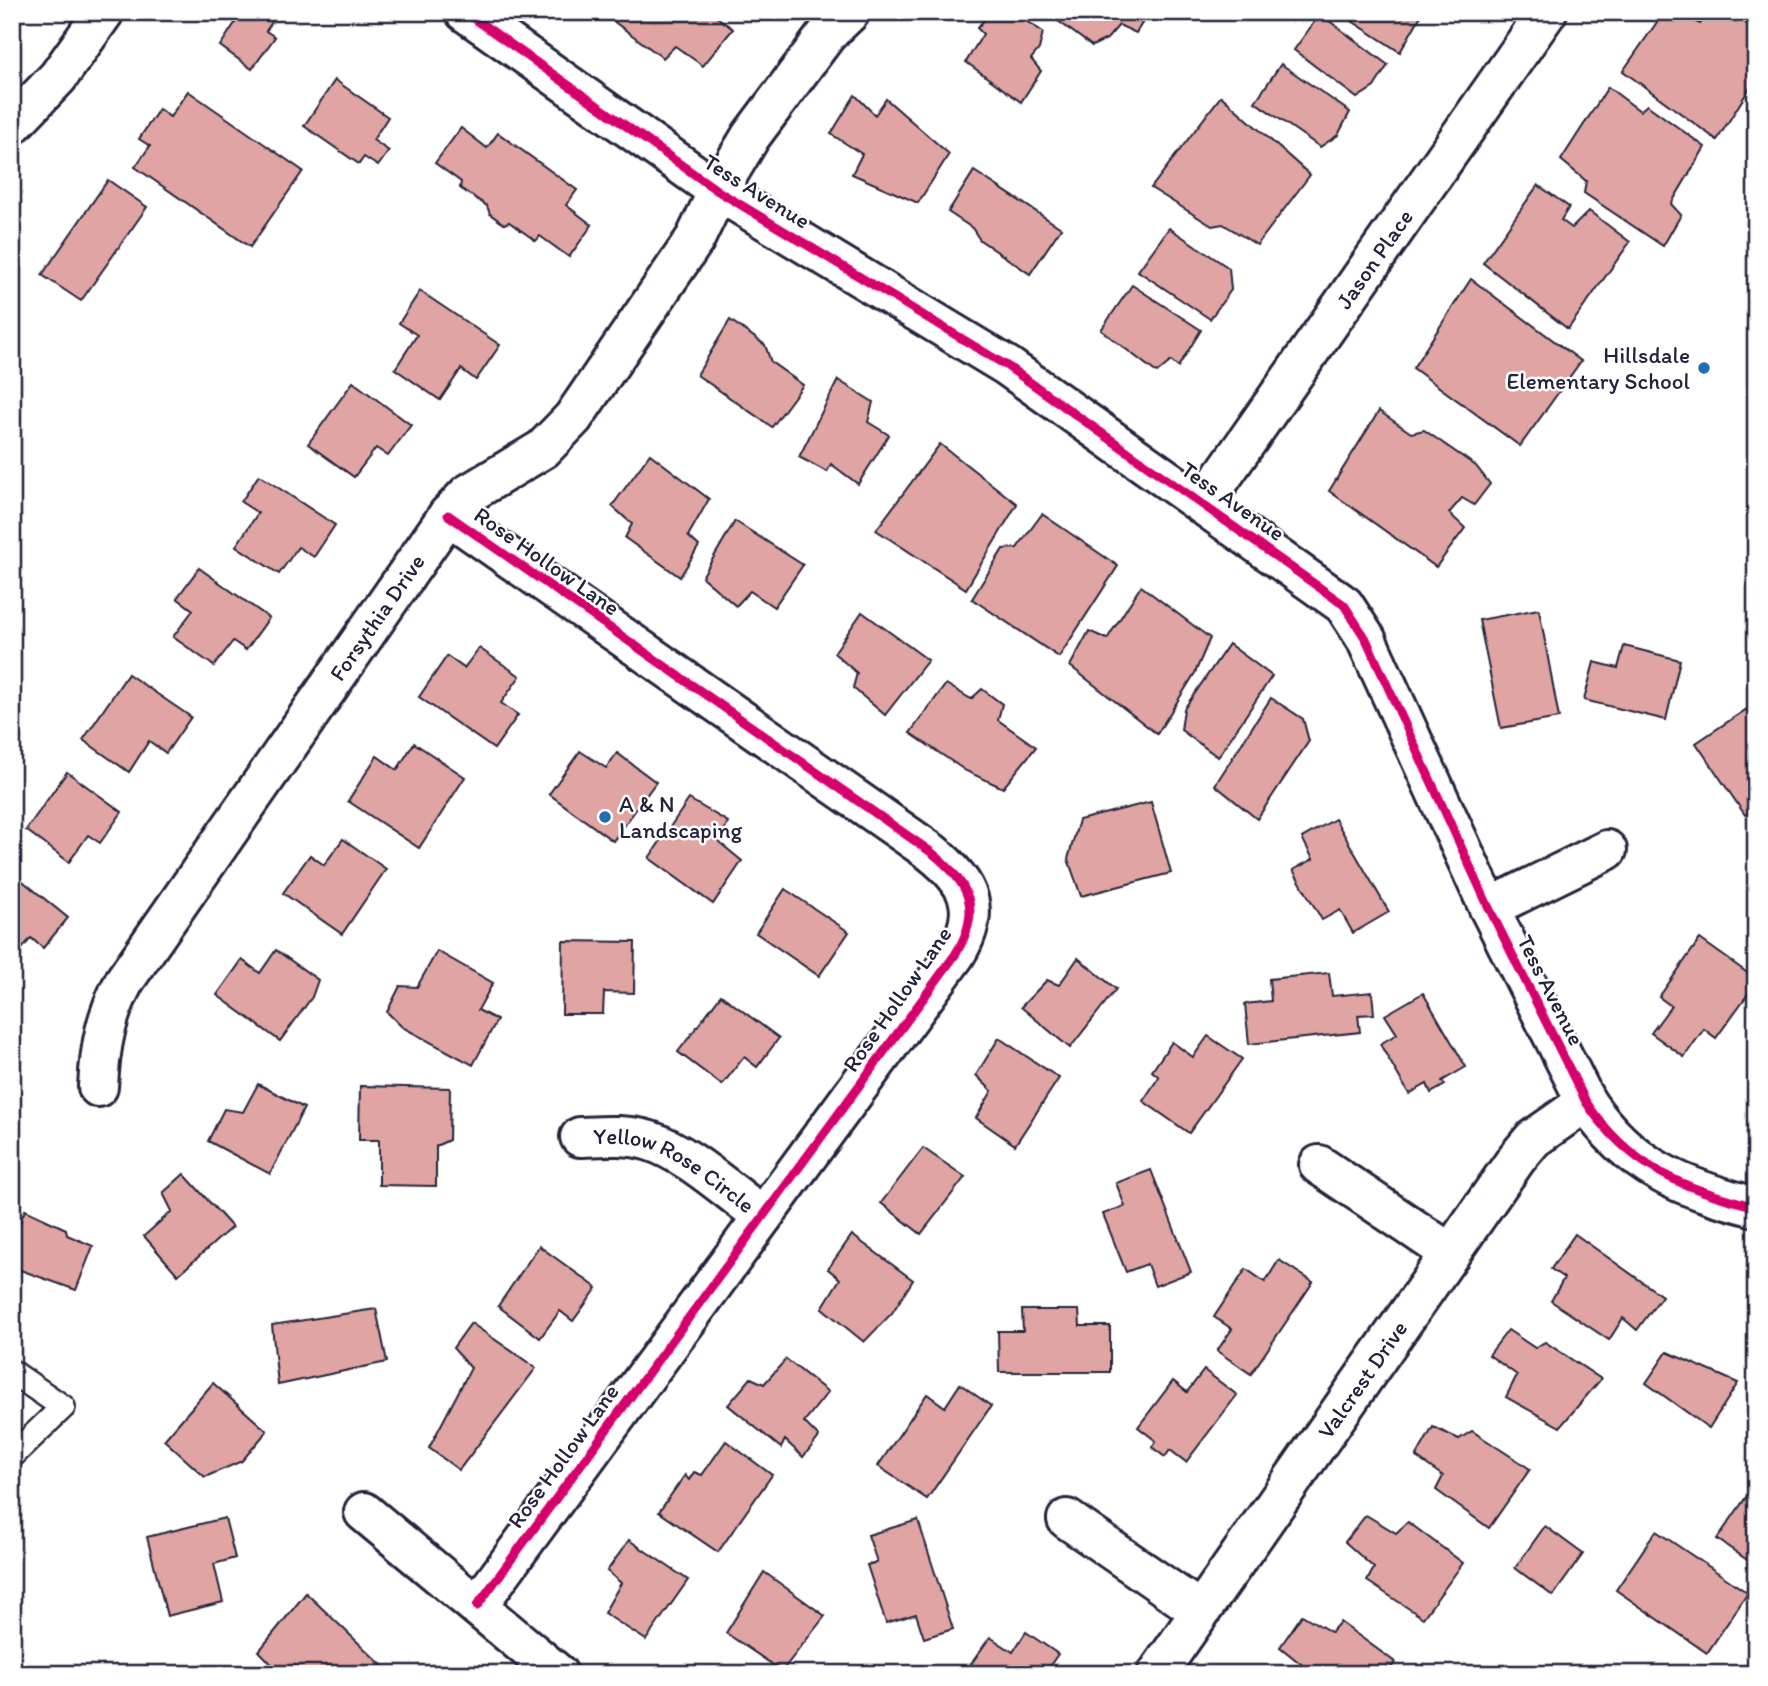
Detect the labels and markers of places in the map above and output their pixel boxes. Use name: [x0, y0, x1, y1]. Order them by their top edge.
place label: Hillsdale Elementary School: [1507, 341, 1690, 395]
marker: Hillsdale Elementary School: [1696, 360, 1712, 376]
place label: A & N Landscaping: [619, 790, 743, 844]
marker: A & N Landscaping: [597, 809, 613, 825]

